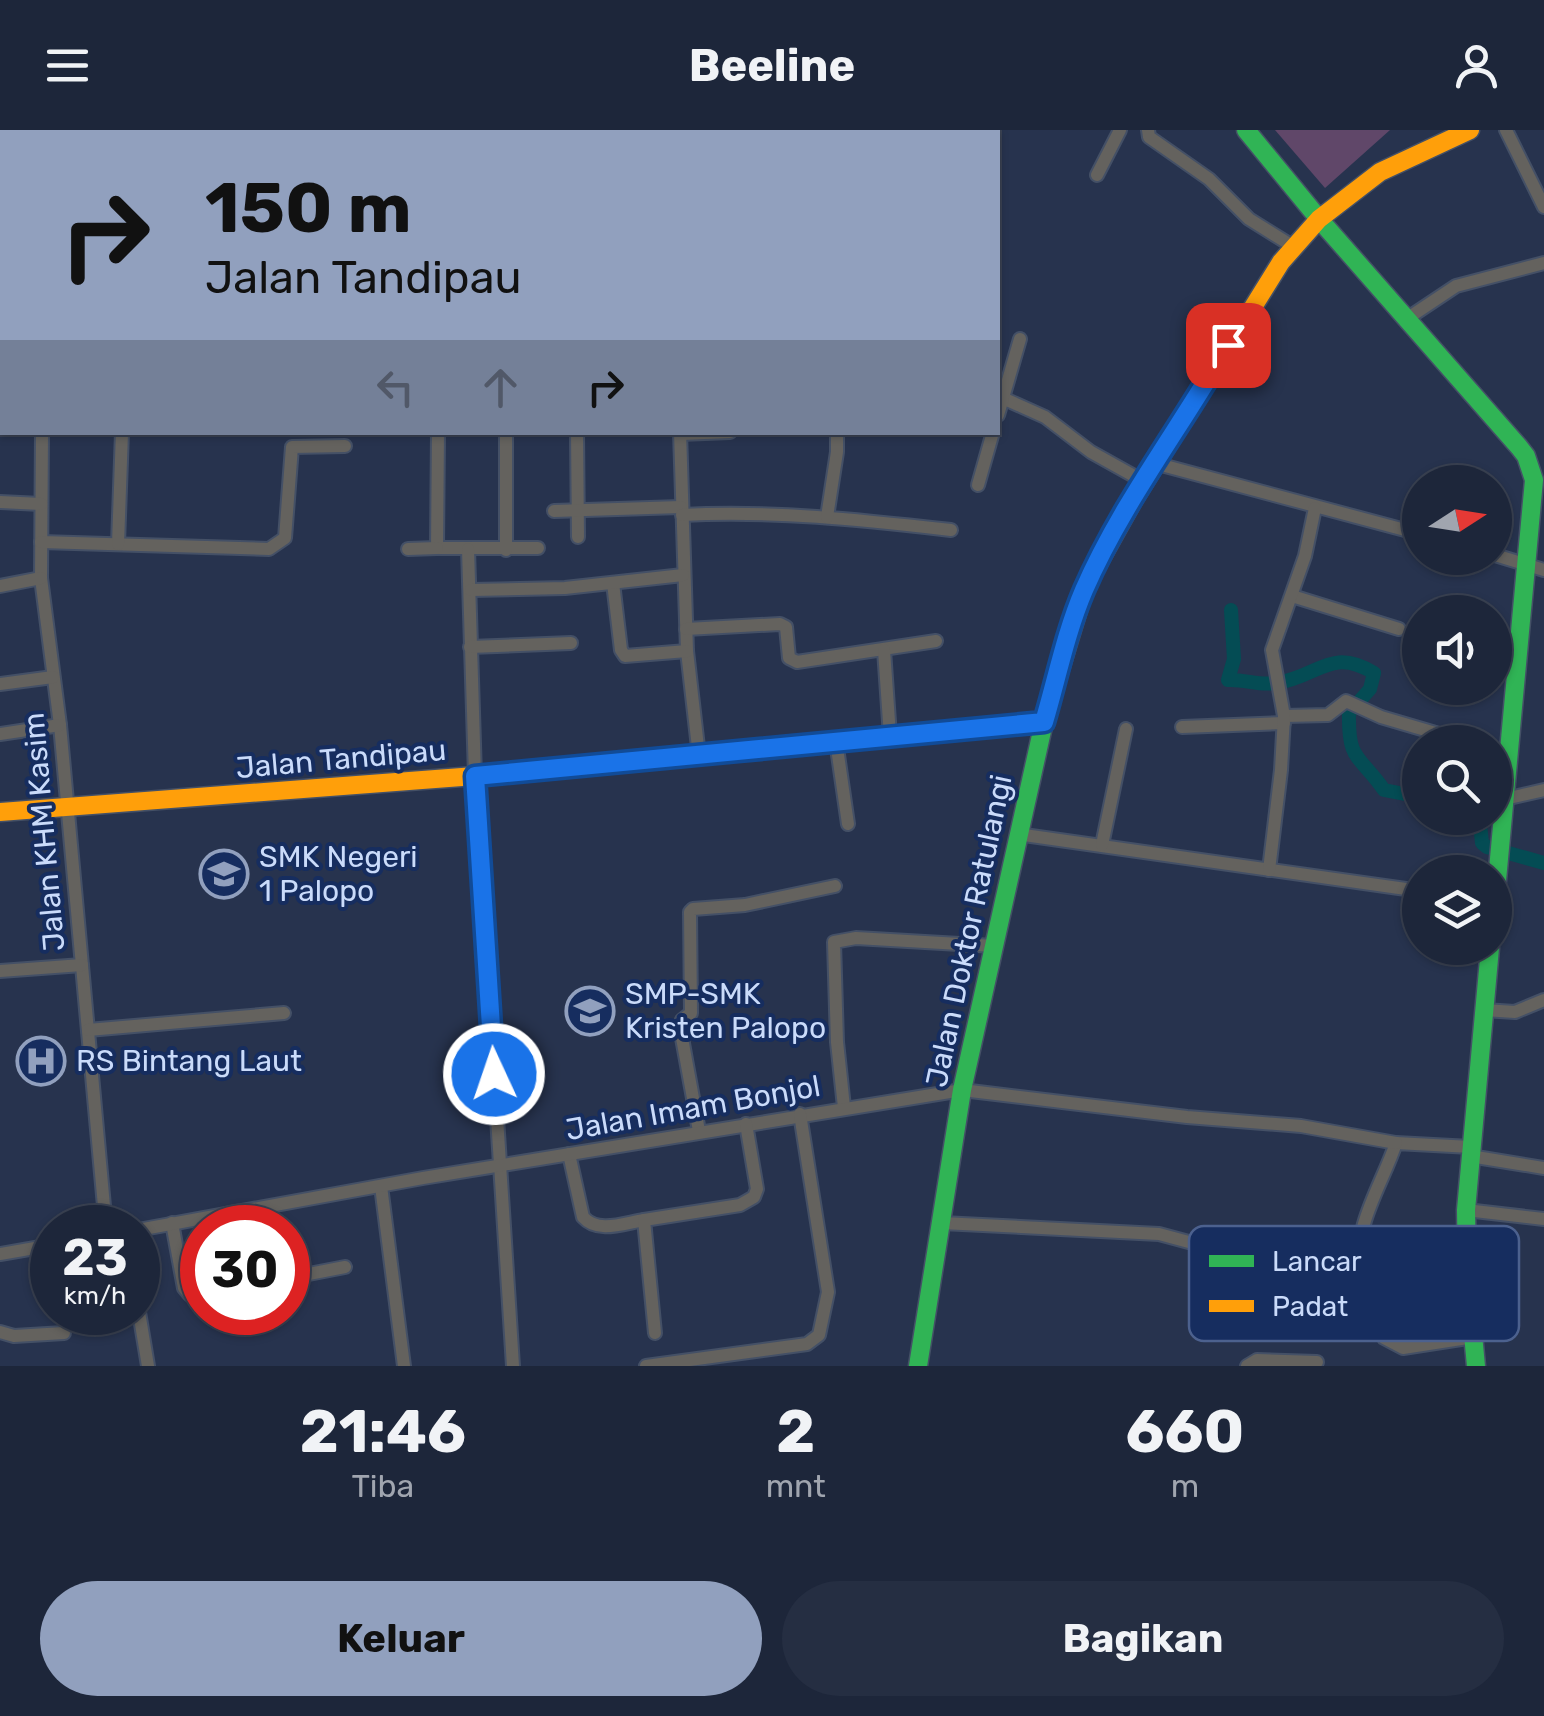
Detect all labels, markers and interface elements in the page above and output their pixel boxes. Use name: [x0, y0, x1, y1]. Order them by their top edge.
icon: menu: [40, 38, 95, 93]
icon: person: [1449, 38, 1504, 93]
text: Beeline: [689, 39, 855, 92]
text: 150 m: [205, 167, 412, 250]
icon: right: [40, 170, 170, 300]
text: Jalan Tandipau: [205, 251, 522, 304]
pin: [1186, 303, 1271, 388]
icon: arrive: [1201, 318, 1256, 373]
icon: left: [368, 360, 423, 415]
icon: ahead: [473, 360, 528, 415]
icon: right: [578, 360, 633, 415]
north arrow: [1402, 465, 1512, 575]
map controls: [1402, 465, 1512, 965]
button: sound: [1402, 595, 1512, 705]
street label: Jalan KHM Kasim: [16, 711, 72, 953]
button: search: [1402, 725, 1512, 835]
street label: Jalan Tandipau: [234, 732, 448, 786]
street label: Jalan Doktor Ratulangi: [918, 772, 1020, 1090]
place label: SMK Negeri 1 Palopo: [259, 839, 418, 909]
school or university icon: SMK Negeri 1 Palopo: [198, 848, 250, 900]
button: layers: [1402, 855, 1512, 965]
place label: SMP-SMK Kristen Palopo: [625, 976, 826, 1046]
school or university icon: SMP-SMK Kristen Palopo: [564, 985, 616, 1037]
position arrow: [442, 1022, 546, 1126]
hospital icon: RS Bintang Laut: [15, 1035, 67, 1087]
place label: RS Bintang Laut: [76, 1043, 302, 1079]
street label: Jalan Imam Bonjol: [563, 1068, 823, 1148]
speed limit sign: 30: [180, 1205, 310, 1335]
legend: [1189, 1226, 1519, 1341]
text: 23: [62, 1228, 128, 1288]
text: Lancar: [1272, 1245, 1362, 1278]
text: km/h: [64, 1281, 126, 1310]
text: Padat: [1272, 1290, 1348, 1323]
text: 21:46: [300, 1396, 466, 1467]
text: 2: [776, 1396, 815, 1467]
text: 660: [1125, 1396, 1244, 1467]
text: Tiba: [351, 1467, 414, 1505]
text: mnt: [766, 1467, 826, 1505]
text: m: [1171, 1467, 1199, 1505]
button: Keluar: [40, 1581, 762, 1696]
button: Bagikan: [782, 1581, 1504, 1696]

